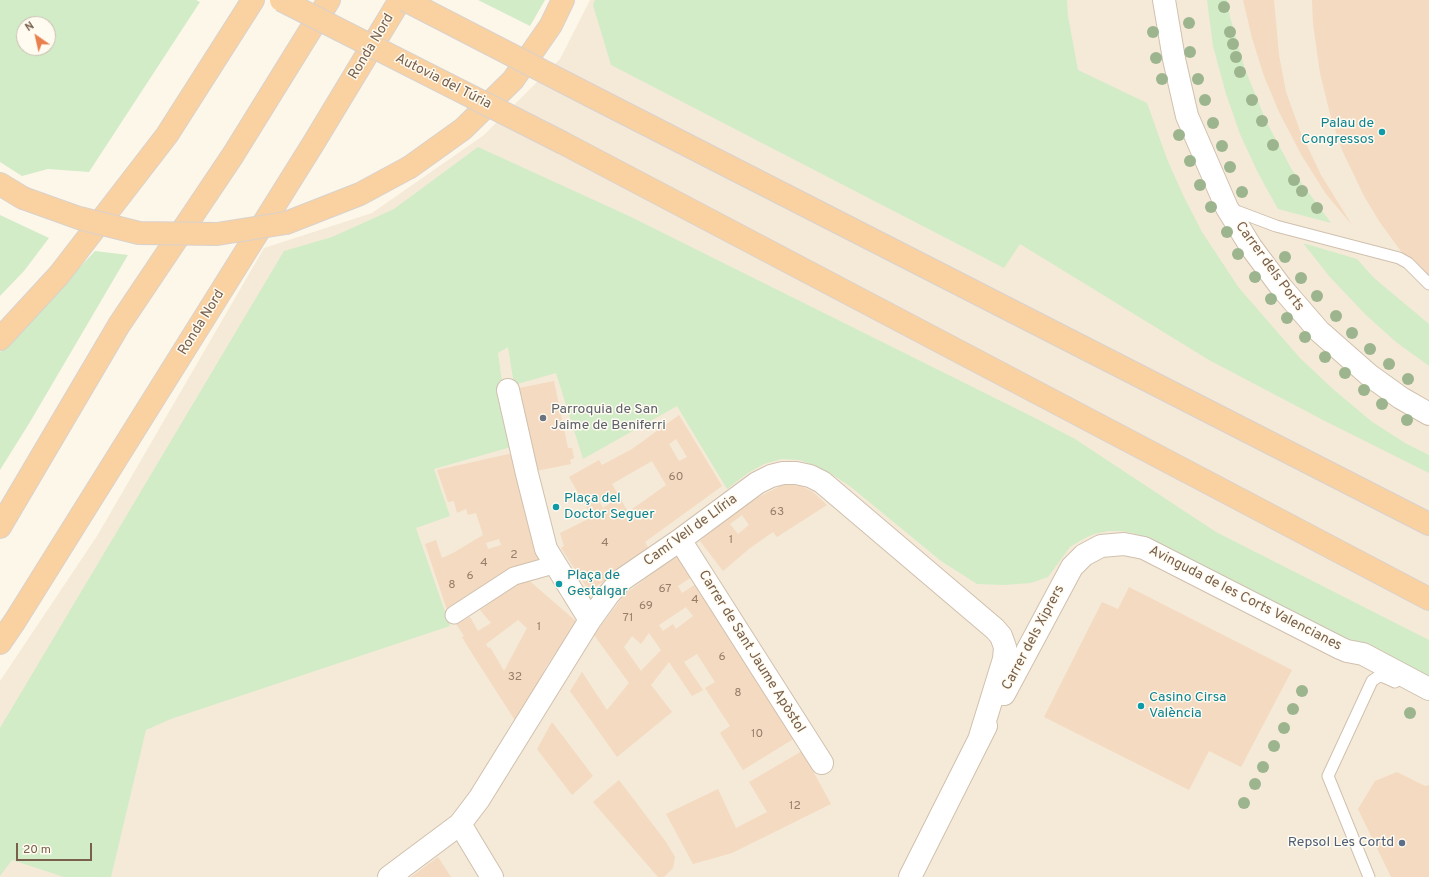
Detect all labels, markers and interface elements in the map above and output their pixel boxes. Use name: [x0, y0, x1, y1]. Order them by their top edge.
street label: Ronda Nord: [346, 11, 398, 83]
north arrow: [16, 16, 56, 56]
text: N: [23, 19, 37, 35]
street label: Autovia del Túria: [392, 51, 494, 113]
place label: Palau de Congressos: [1301, 116, 1374, 148]
marker: Palau de Congressos: [1377, 127, 1387, 137]
street label: Carrer dels Ports: [1231, 219, 1307, 315]
street label: Ronda Nord: [175, 287, 229, 359]
place label: Parroquia de San Jaime de Beniferri: [551, 402, 666, 434]
marker: Parroquia de San Jaime de Beniferri: [538, 413, 548, 423]
house number: 60: [669, 471, 683, 485]
place label: Plaça del Doctor Seguer: [564, 491, 655, 524]
street label: Camí Vell de Llíria: [641, 491, 741, 571]
marker: Plaça del Doctor Seguer: [551, 502, 561, 512]
house number: 63: [770, 506, 784, 520]
house number: 1: [729, 534, 733, 548]
house number: 4: [601, 537, 609, 551]
street label: Avinguda de les Corts Valencianes: [1146, 543, 1344, 655]
house number: 2: [510, 549, 518, 563]
house number: 4: [480, 557, 488, 571]
place label: Plaça de Gestalgar: [567, 568, 628, 600]
street label: Carrer de Sant Jaume Apòstol: [694, 568, 808, 736]
house number: 6: [466, 570, 474, 584]
house number: 8: [448, 579, 456, 593]
marker: Plaça de Gestalgar: [554, 579, 564, 589]
house number: 67: [658, 583, 672, 597]
street label: Carrer dels Xiprers: [999, 583, 1069, 693]
house number: 4: [691, 594, 699, 608]
house number: 69: [639, 600, 653, 614]
house number: 71: [623, 612, 633, 626]
house number: 1: [537, 621, 541, 635]
house number: 6: [718, 651, 726, 665]
house number: 32: [508, 671, 522, 685]
house number: 8: [734, 687, 742, 701]
place label: Casino Cirsa València: [1149, 690, 1226, 722]
marker: Casino Cirsa València: [1136, 701, 1146, 711]
house number: 10: [751, 728, 763, 742]
house number: 12: [789, 800, 801, 814]
scale bar: [18, 835, 94, 861]
place label: Repsol Les Cortd: [1288, 835, 1394, 851]
marker: Repsol Les Cortd: [1397, 838, 1407, 848]
text: 20 m: [23, 842, 51, 858]

